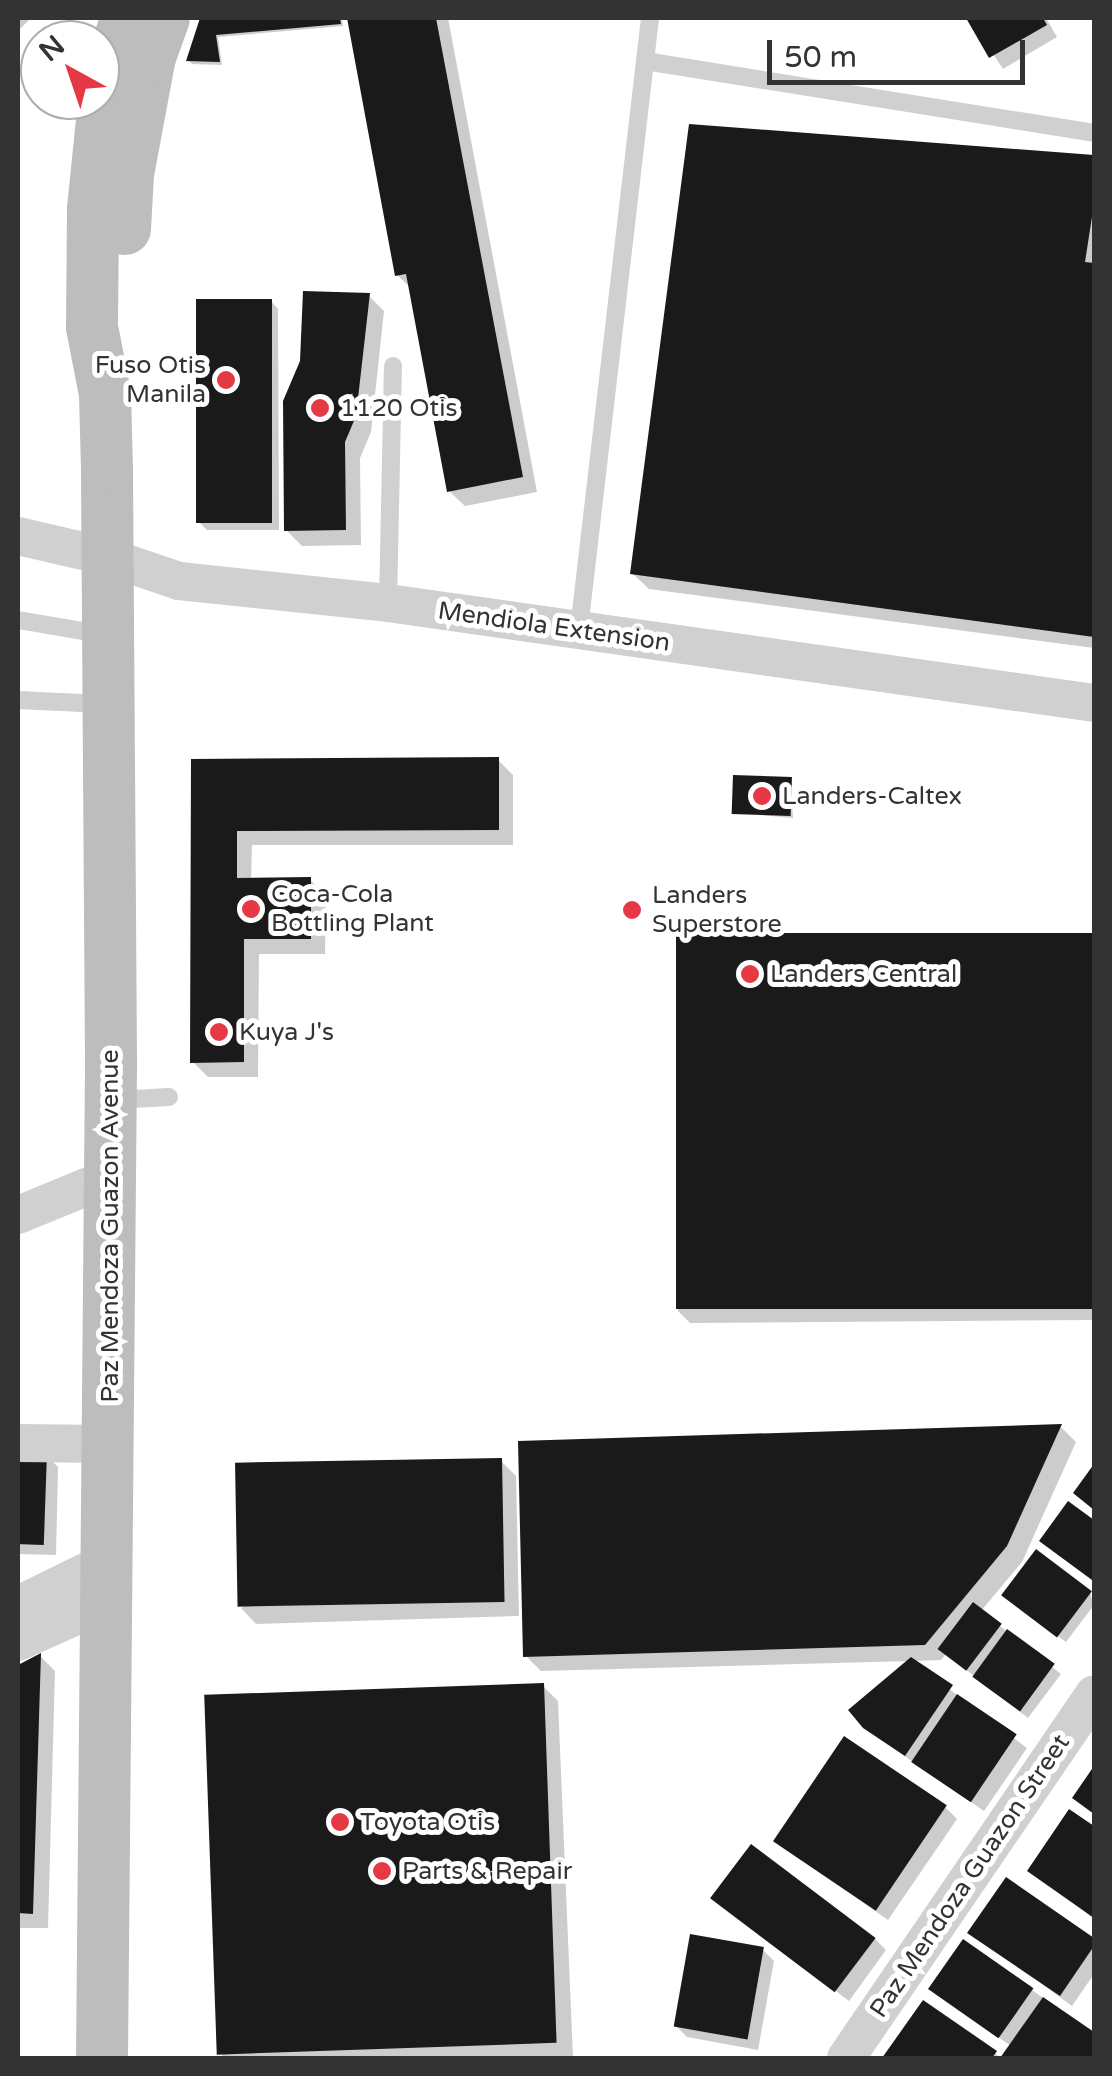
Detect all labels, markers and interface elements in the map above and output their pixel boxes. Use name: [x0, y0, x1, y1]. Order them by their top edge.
north arrow: [20, 20, 120, 120]
scale bar: [772, 20, 1030, 82]
text: N: [32, 28, 72, 69]
text: 50 m: [784, 39, 857, 76]
place label: Fuso Otis Manila: [95, 351, 206, 410]
marker: Fuso Otis Manila: [215, 369, 237, 391]
place label: 1120 Otis: [340, 393, 457, 423]
marker: 1120 Otis: [309, 397, 331, 419]
street label: Mendiola Extension: [436, 596, 672, 658]
place label: Landers-Caltex: [782, 781, 962, 811]
marker: Landers-Caltex: [751, 785, 773, 807]
place label: Coca-Cola Bottling Plant: [271, 880, 434, 939]
place label: Landers Superstore: [652, 881, 782, 940]
marker: Coca-Cola Bottling Plant: [240, 898, 262, 920]
marker: Landers Superstore: [621, 899, 643, 921]
place label: Landers Central: [770, 959, 957, 989]
marker: Landers Central: [739, 963, 761, 985]
place label: Kuya J's: [239, 1017, 334, 1047]
marker: Kuya J's: [208, 1021, 230, 1043]
street label: Paz Mendoza Guazon Avenue: [95, 1049, 125, 1403]
street label: Paz Mendoza Guazon Street: [864, 1729, 1076, 2023]
place label: Toyota Otis: [360, 1807, 495, 1837]
marker: Toyota Otis: [329, 1811, 351, 1833]
place label: Parts & Repair: [402, 1856, 572, 1886]
marker: Parts & Repair: [371, 1860, 393, 1882]

